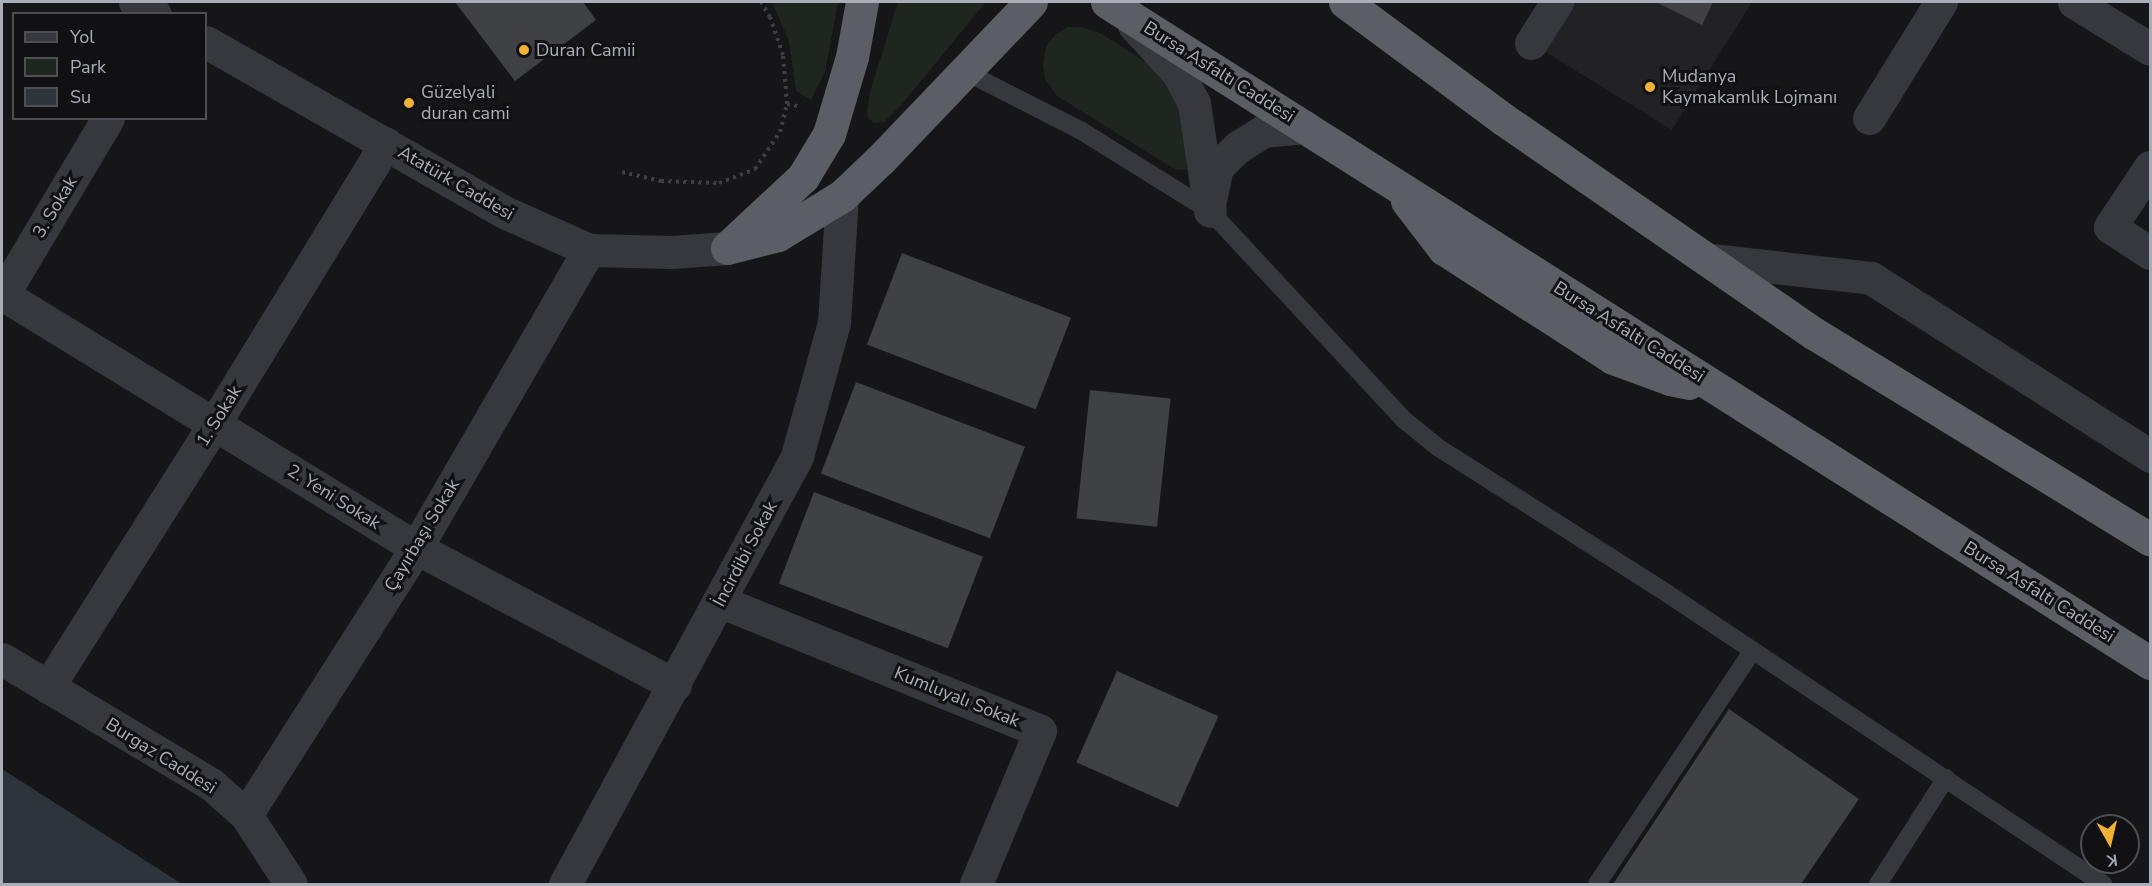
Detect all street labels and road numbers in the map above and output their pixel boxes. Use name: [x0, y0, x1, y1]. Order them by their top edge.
street label: Bursa Asfaltı Caddesi: [1140, 17, 1298, 127]
street label: Atatürk Caddesi: [394, 141, 518, 225]
street label: 3. Sokak: [28, 172, 82, 242]
street label: Bursa Asfaltı Caddesi: [1550, 277, 1708, 387]
street label: 1. Sokak: [192, 381, 246, 451]
street label: 2. Yeni Sokak: [283, 460, 385, 534]
street label: Çayırbaşı Sokak: [380, 475, 464, 595]
street label: İncirdibi Sokak: [708, 498, 782, 610]
street label: Bursa Asfaltı Caddesi: [1960, 537, 2118, 647]
street label: Kumluyalı Sokak: [891, 662, 1023, 732]
street label: Burgaz Caddesi: [102, 713, 220, 799]

